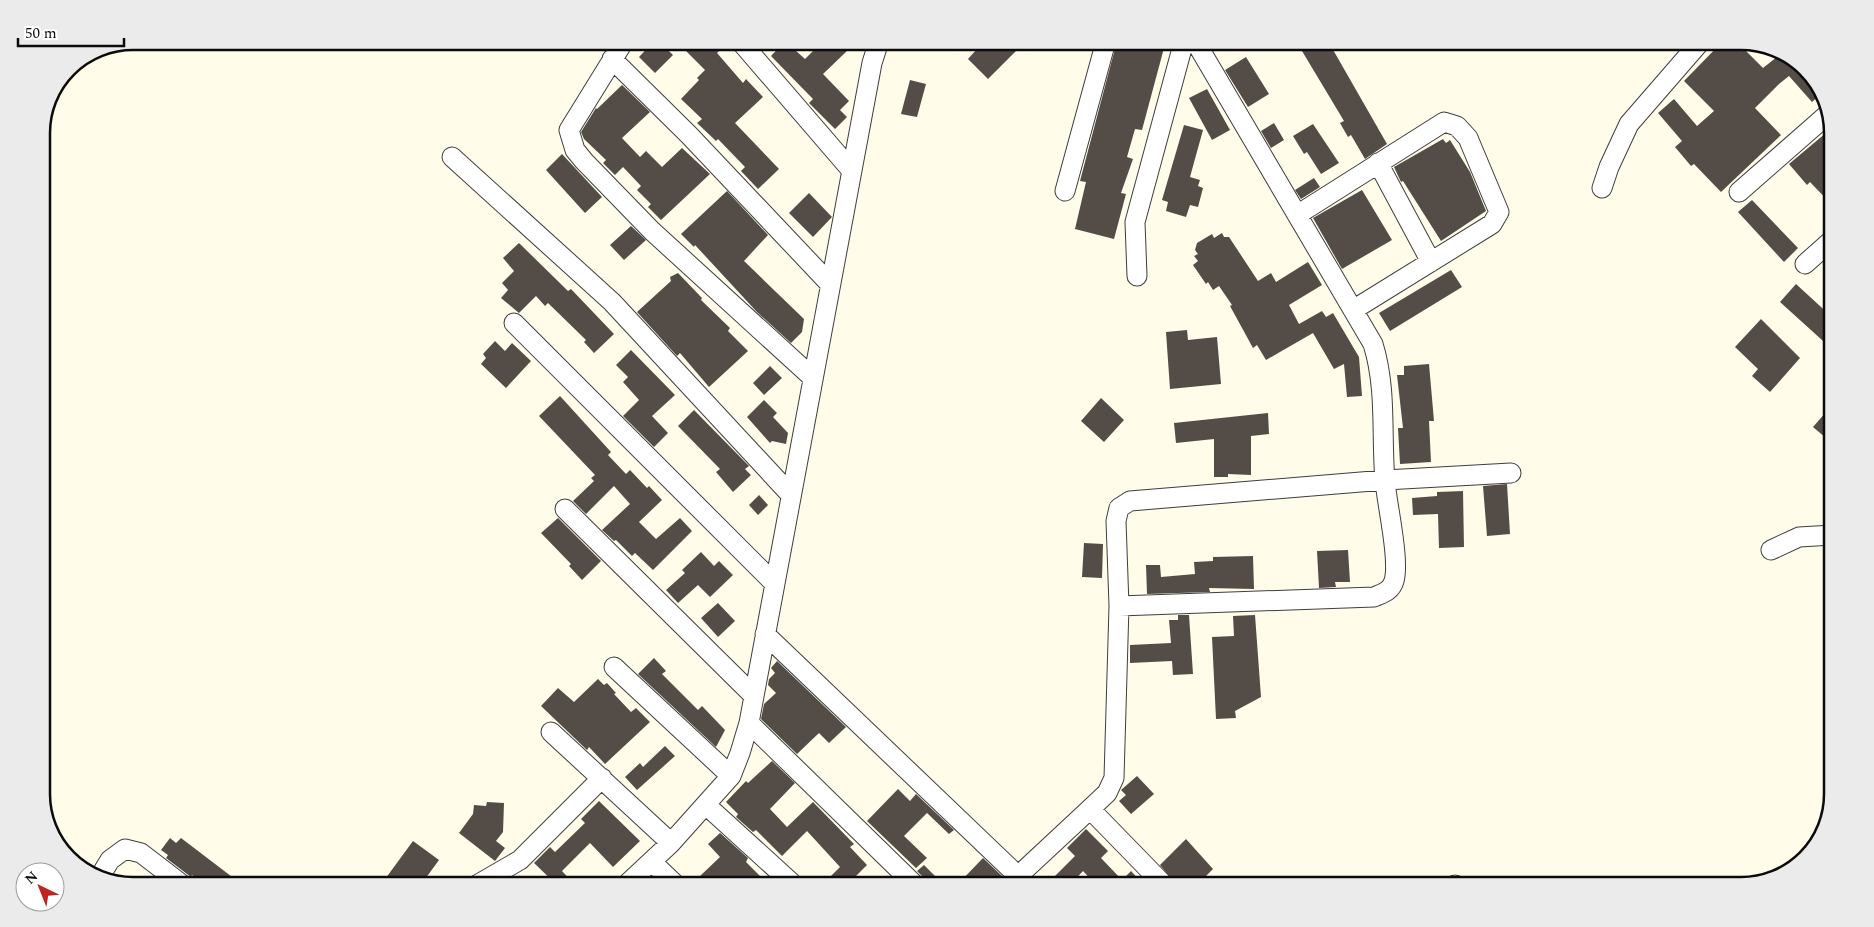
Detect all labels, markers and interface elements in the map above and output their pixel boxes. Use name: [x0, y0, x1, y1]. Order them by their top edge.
scale bar: [18, 15, 124, 47]
text: 50 m: [25, 22, 57, 45]
north arrow: [15, 862, 65, 912]
text: N: [20, 866, 43, 889]

